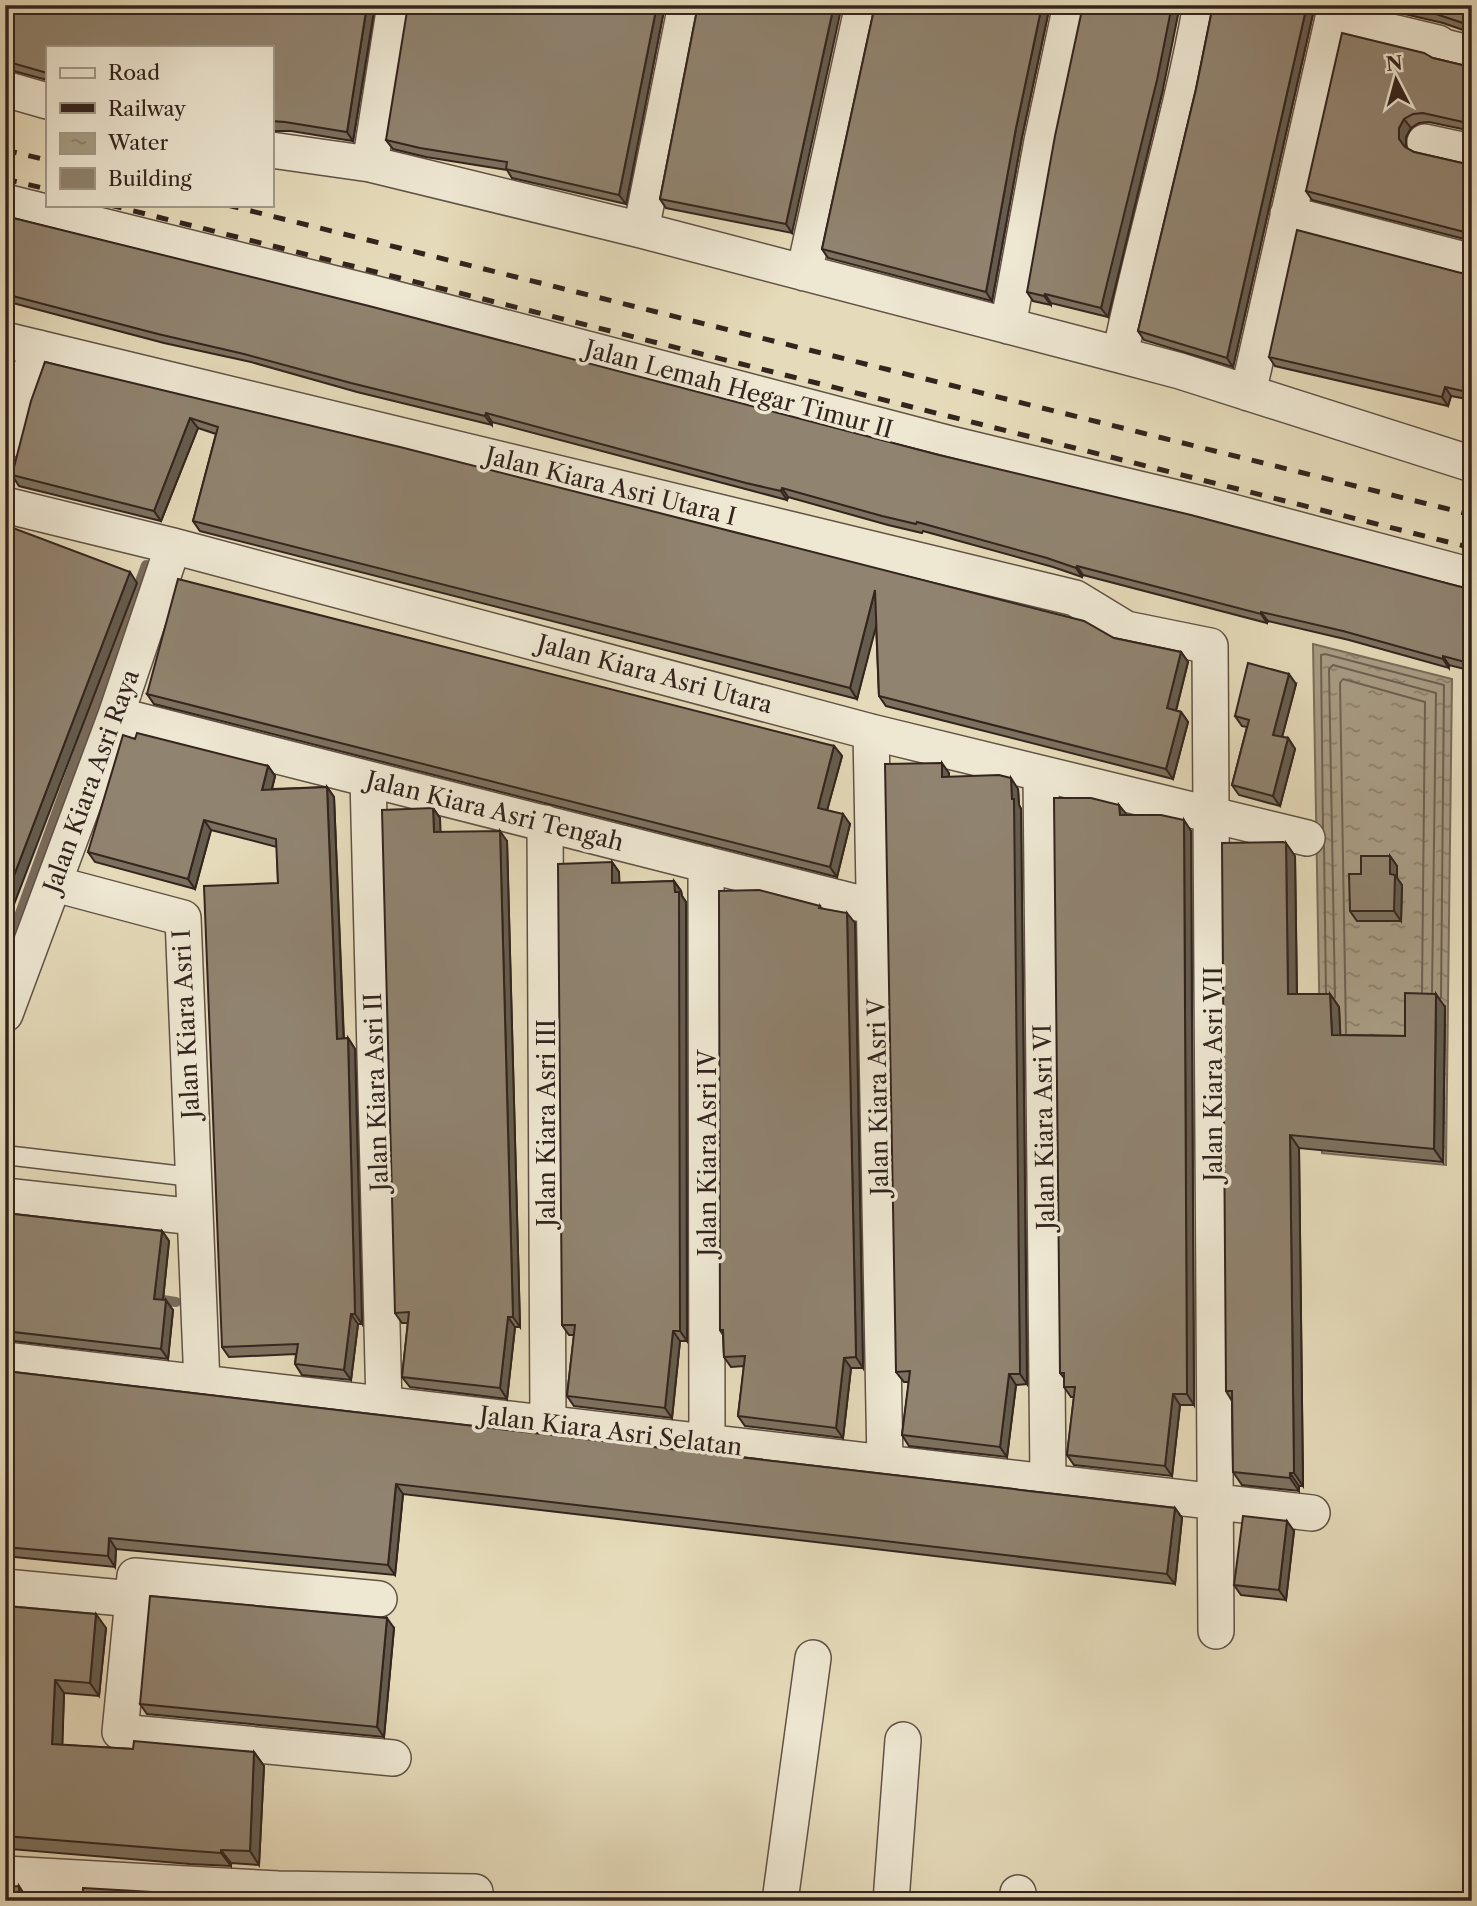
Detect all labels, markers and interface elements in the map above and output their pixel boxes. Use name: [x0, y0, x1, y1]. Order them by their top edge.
legend: [46, 46, 273, 206]
north arrow: [1362, 46, 1432, 116]
text: N: [1385, 51, 1404, 76]
text: Road: [108, 60, 160, 85]
text: Railway: [108, 96, 186, 121]
text: Water: [107, 130, 168, 155]
text: Building: [108, 166, 193, 191]
street label: Jalan Lemah Hegar Timur II: [578, 333, 896, 444]
street label: Jalan Kiara Asri Utara I: [479, 440, 739, 531]
street label: Jalan Kiara Asri Utara: [530, 628, 776, 719]
street label: Jalan Kiara Asri Raya: [36, 665, 145, 900]
street label: Jalan Kiara Asri Tengah: [359, 764, 627, 857]
street label: Jalan Kiara Asri I: [167, 929, 206, 1123]
street label: Jalan Kiara Asri VII: [1199, 967, 1228, 1186]
street label: Jalan Kiara Asri II: [358, 992, 394, 1196]
street label: Jalan Kiara Asri V: [862, 998, 894, 1200]
street label: Jalan Kiara Asri III: [532, 1019, 561, 1231]
street label: Jalan Kiara Asri VI: [1028, 1024, 1060, 1234]
street label: Jalan Kiara Asri IV: [693, 1049, 722, 1260]
street label: Jalan Kiara Asri Selatan: [474, 1400, 744, 1461]

